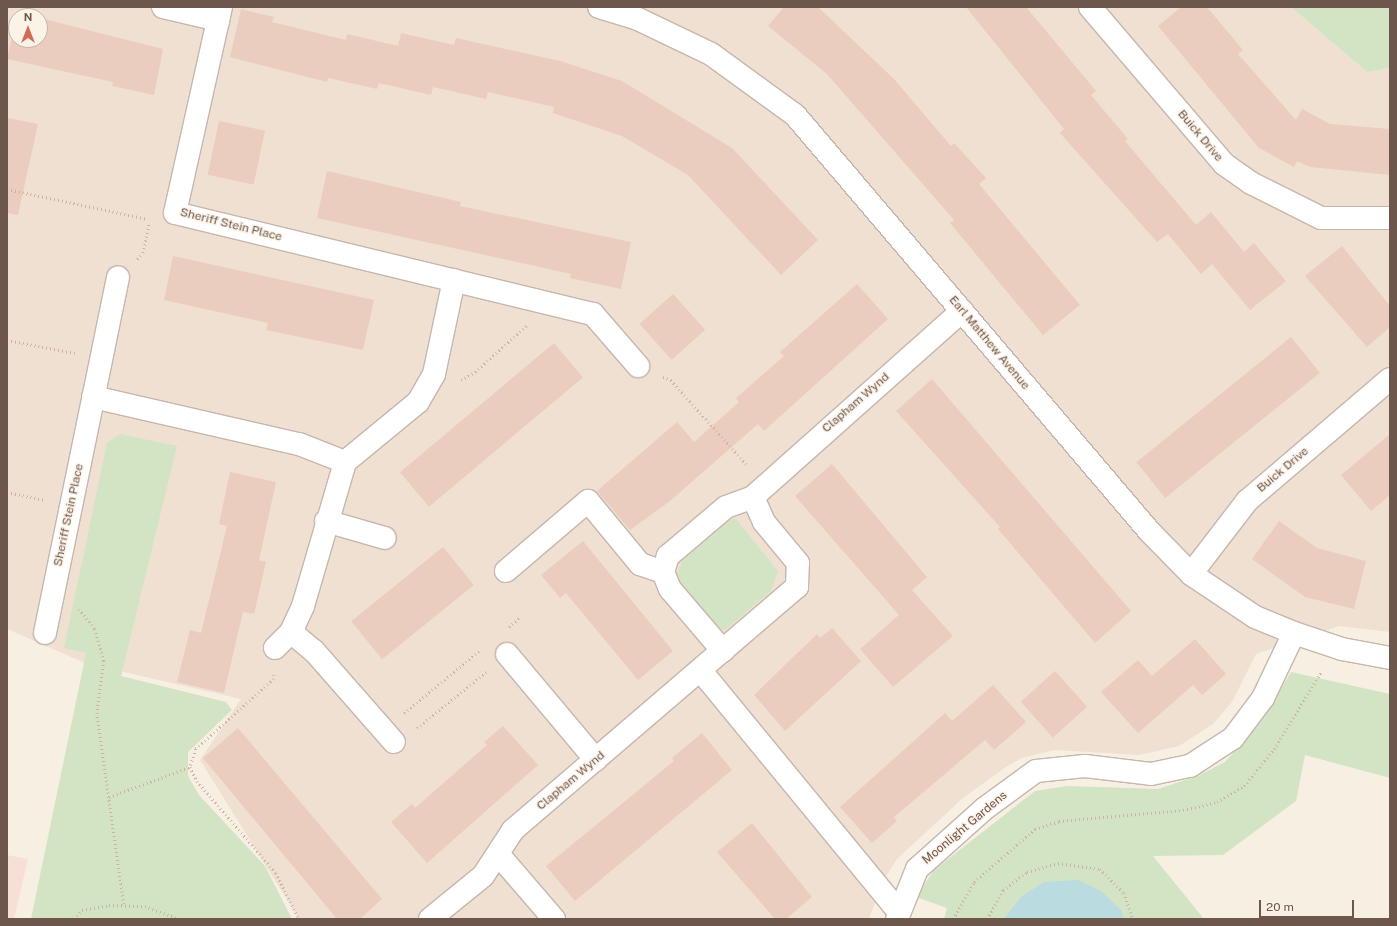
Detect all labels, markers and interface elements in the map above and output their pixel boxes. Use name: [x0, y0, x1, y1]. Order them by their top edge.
north arrow: [8, 8, 48, 48]
text: N: [24, 11, 32, 23]
street label: Buick Drive: [1174, 107, 1226, 165]
street label: Sheriff Stein Place: [178, 205, 284, 245]
street label: Earl Matthew Avenue: [946, 293, 1032, 393]
street label: Clapham Wynd: [819, 370, 893, 436]
street label: Buick Drive: [1254, 444, 1312, 496]
street label: Sheriff Stein Place: [51, 462, 87, 568]
street label: Clapham Wynd: [534, 748, 608, 814]
street label: Moonlight Gardens: [920, 788, 1010, 868]
scale bar: [1261, 892, 1356, 918]
text: 20 m: [1266, 900, 1294, 914]

